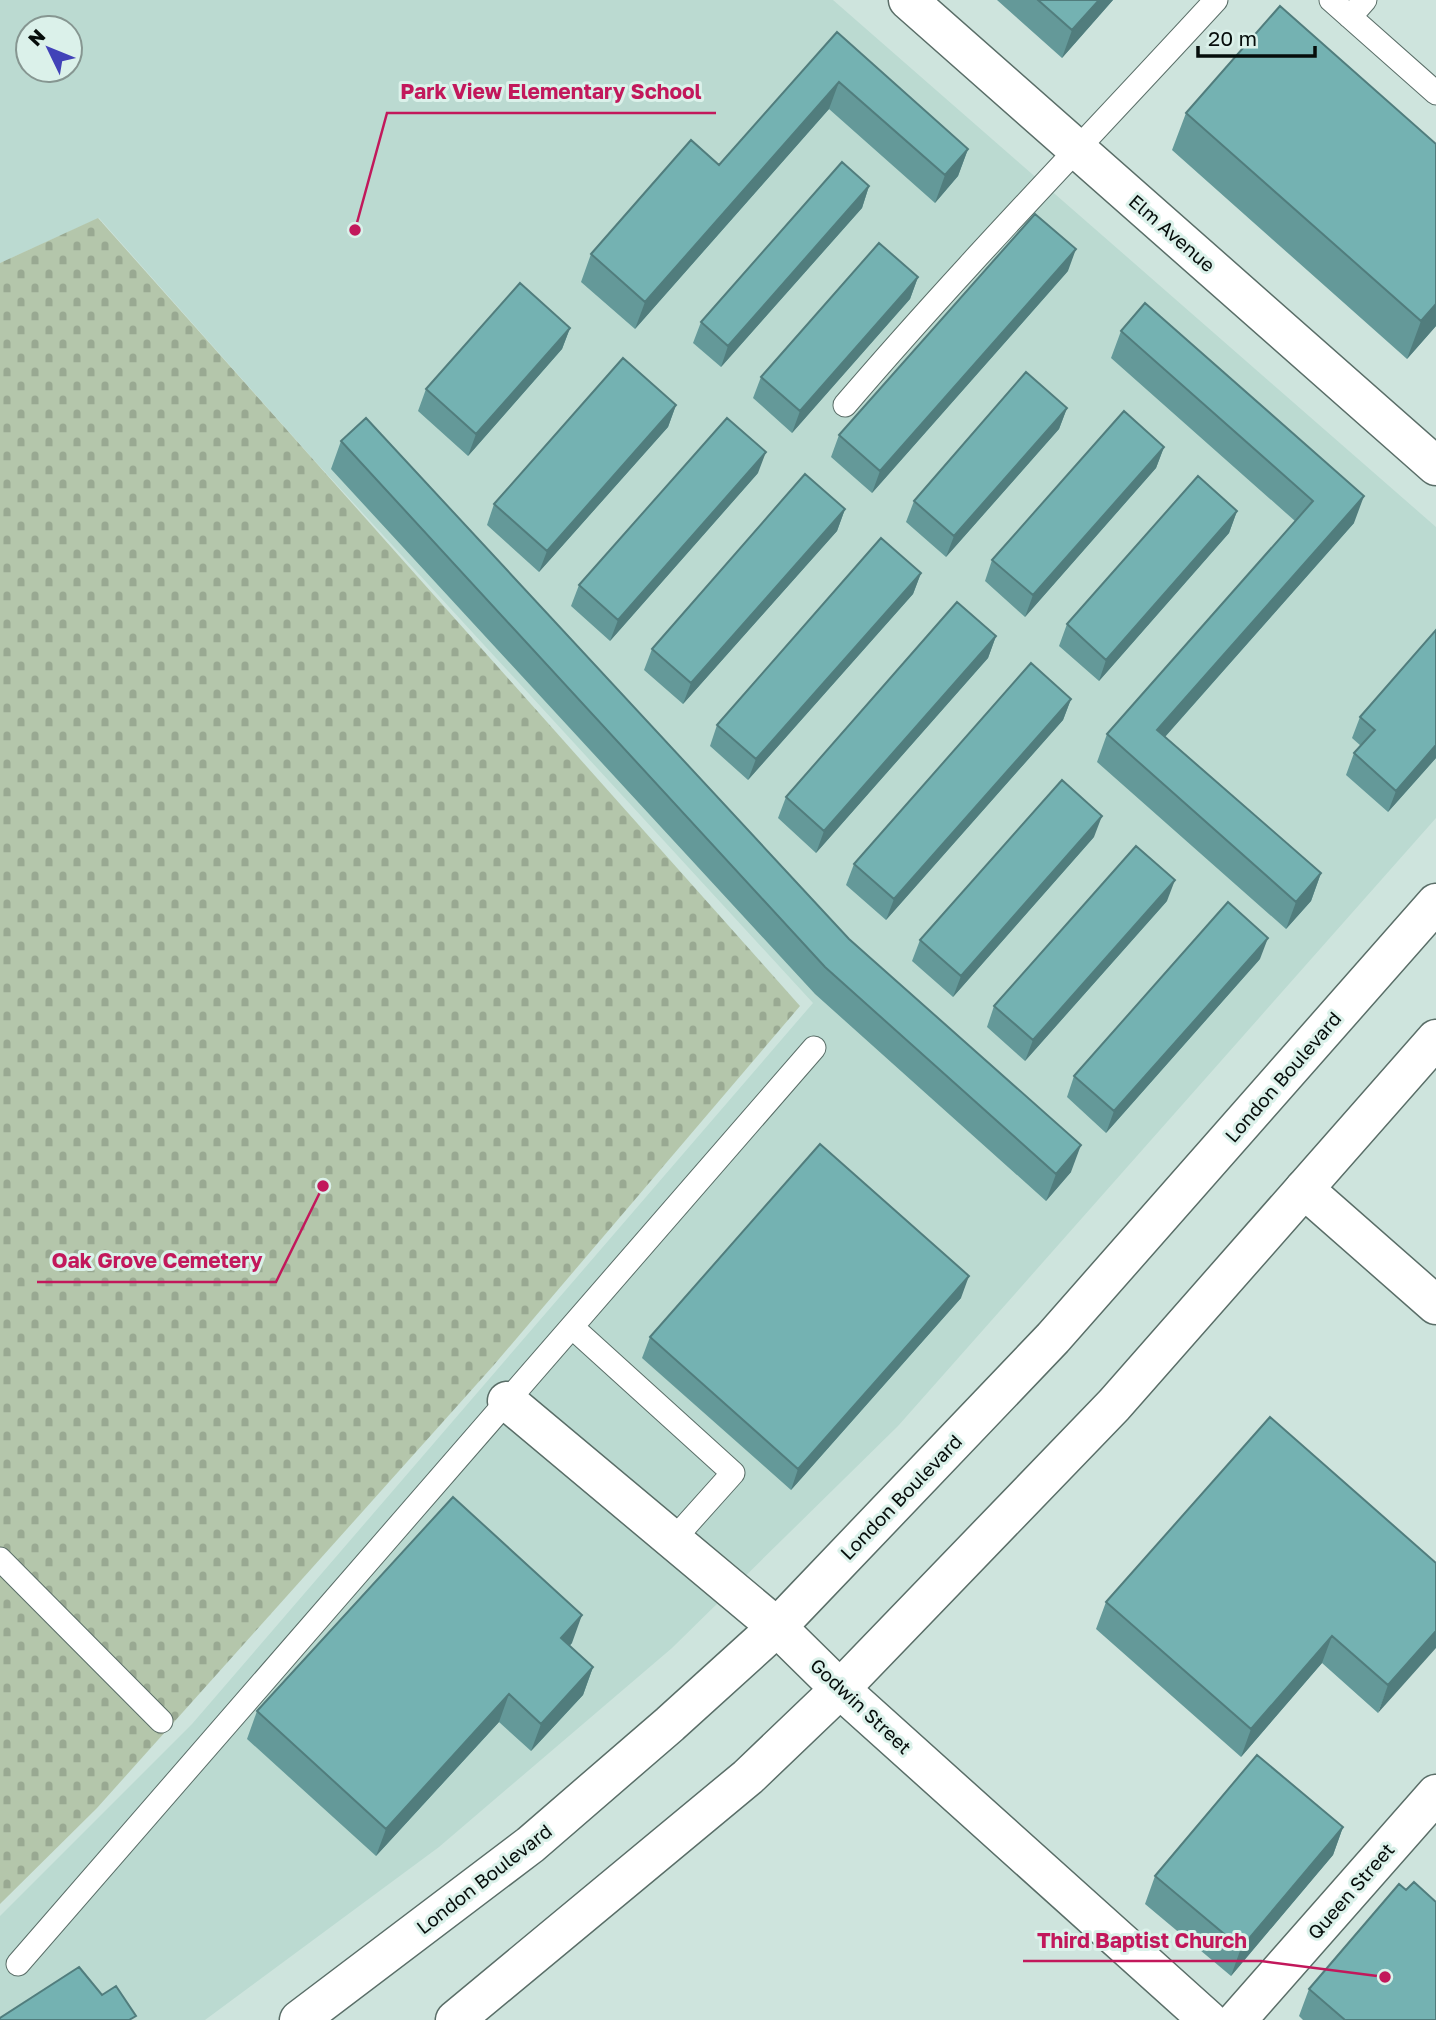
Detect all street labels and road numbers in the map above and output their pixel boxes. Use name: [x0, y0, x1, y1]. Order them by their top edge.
street label: Elm Avenue: [1125, 189, 1220, 276]
street label: London Boulevard: [1220, 1007, 1345, 1147]
street label: London Boulevard: [835, 1429, 966, 1564]
street label: Godwin Street: [806, 1653, 917, 1758]
street label: London Boulevard: [412, 1819, 556, 1938]
street label: Queen Street: [1302, 1838, 1399, 1944]

